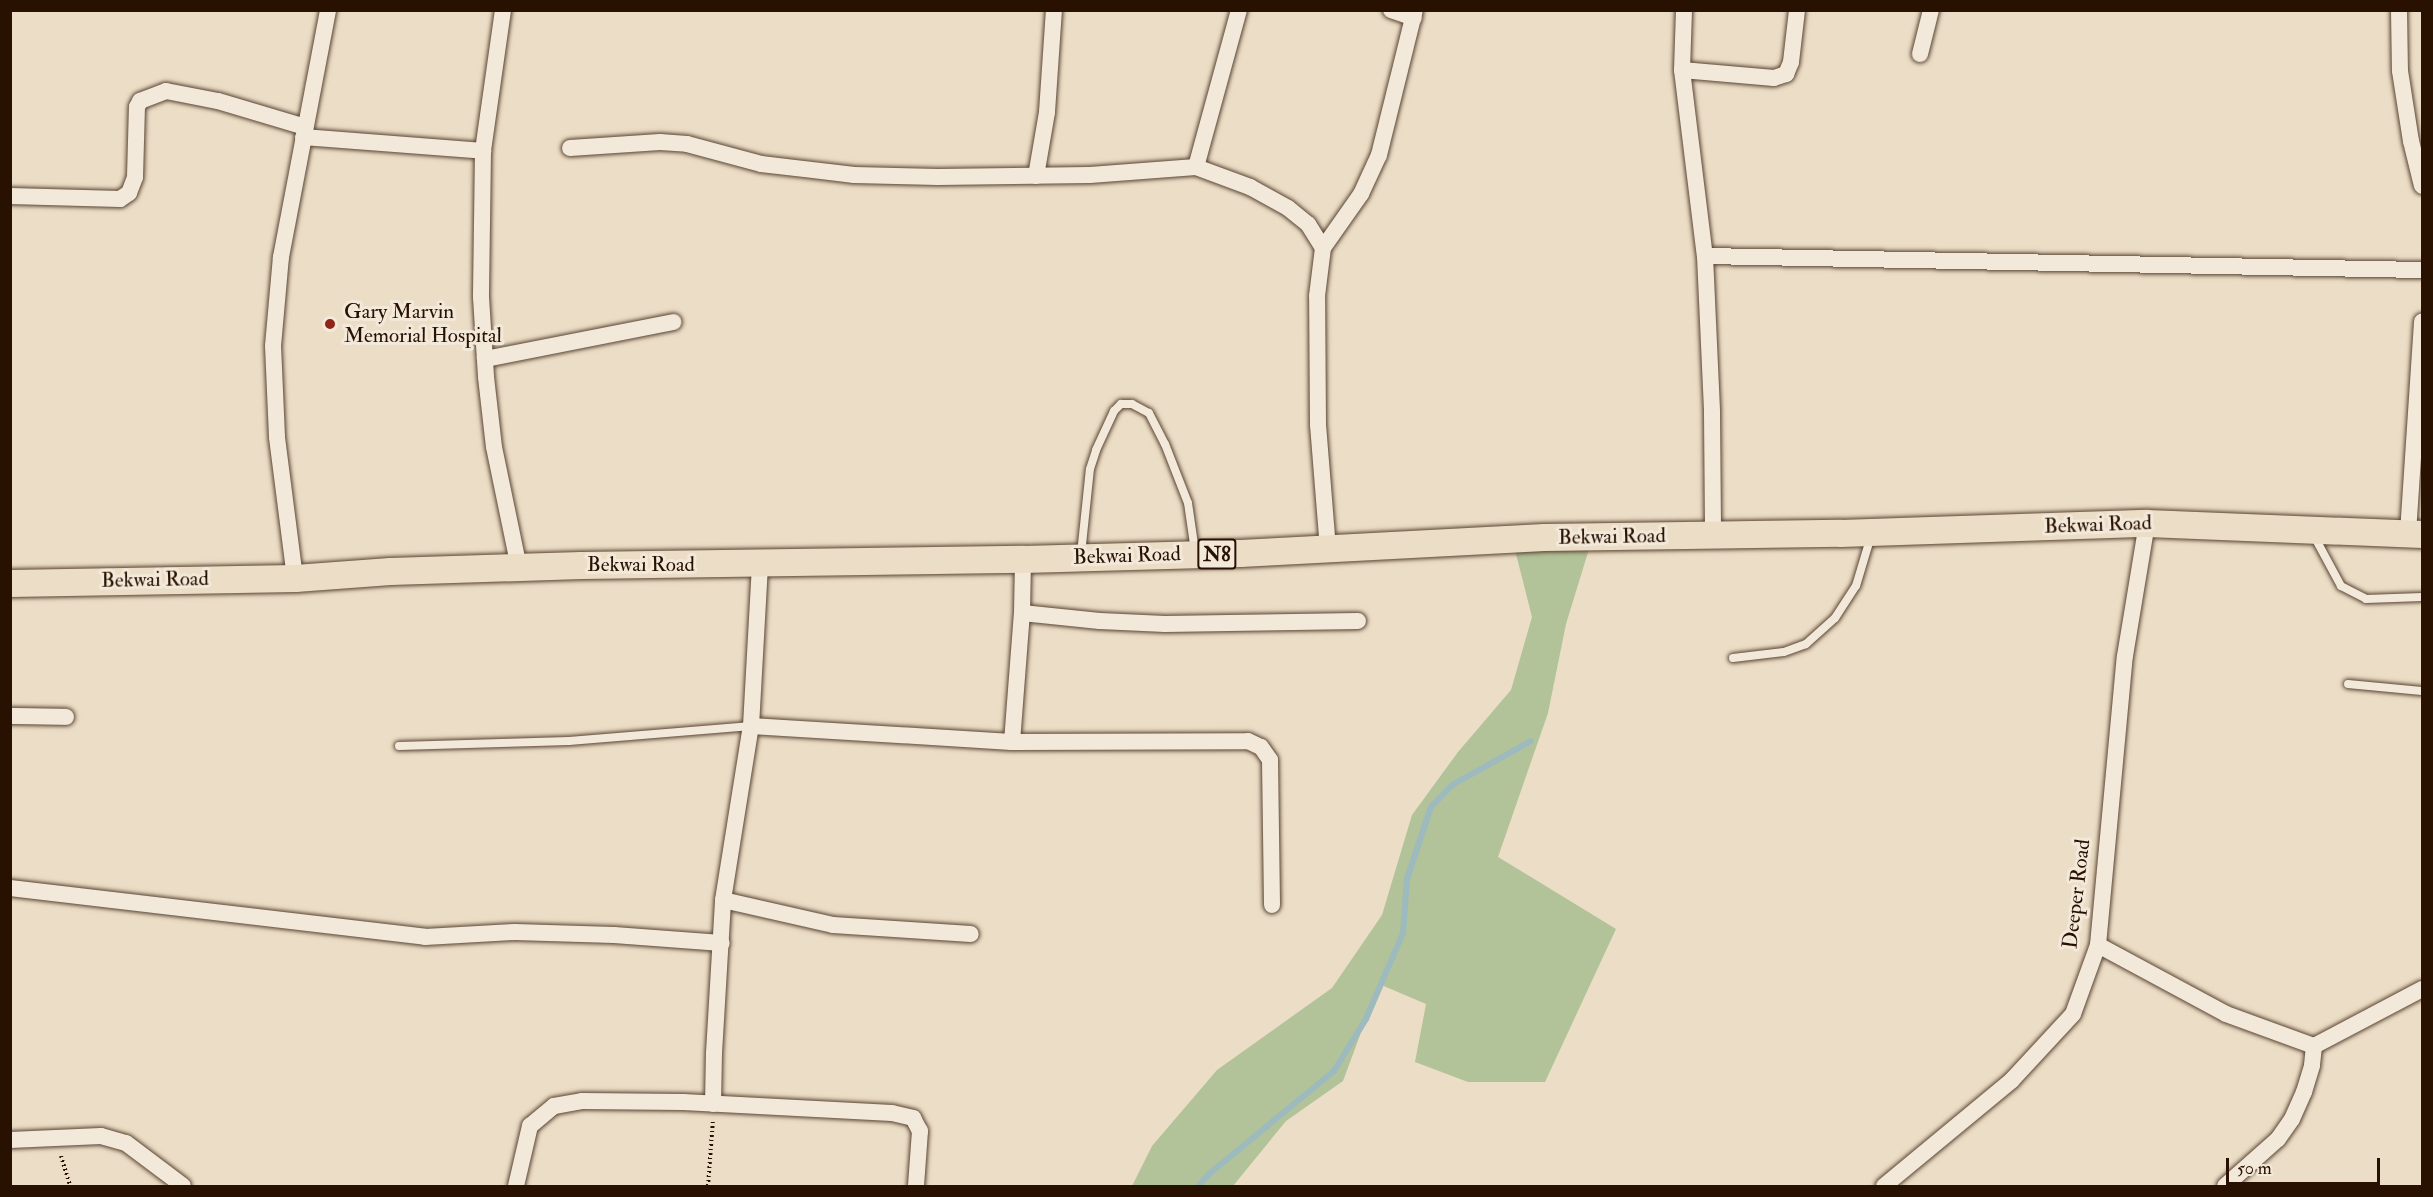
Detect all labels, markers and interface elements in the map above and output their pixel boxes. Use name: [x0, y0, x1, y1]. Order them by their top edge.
place label: Gary Marvin Memorial Hospital: [344, 299, 502, 349]
marker: Gary Marvin Memorial Hospital: [321, 315, 339, 333]
street label: Bekwai Road: [2044, 511, 2152, 539]
street label: Bekwai Road: [1558, 523, 1666, 551]
road number: N8: [1196, 537, 1238, 571]
street label: Bekwai Road: [1073, 542, 1181, 570]
street label: Bekwai Road: [587, 552, 695, 578]
street label: Bekwai Road: [101, 566, 209, 594]
street label: Deeper Road: [2058, 838, 2096, 950]
scale bar: [2229, 1146, 2384, 1184]
text: 50 m: [2237, 1157, 2272, 1180]

